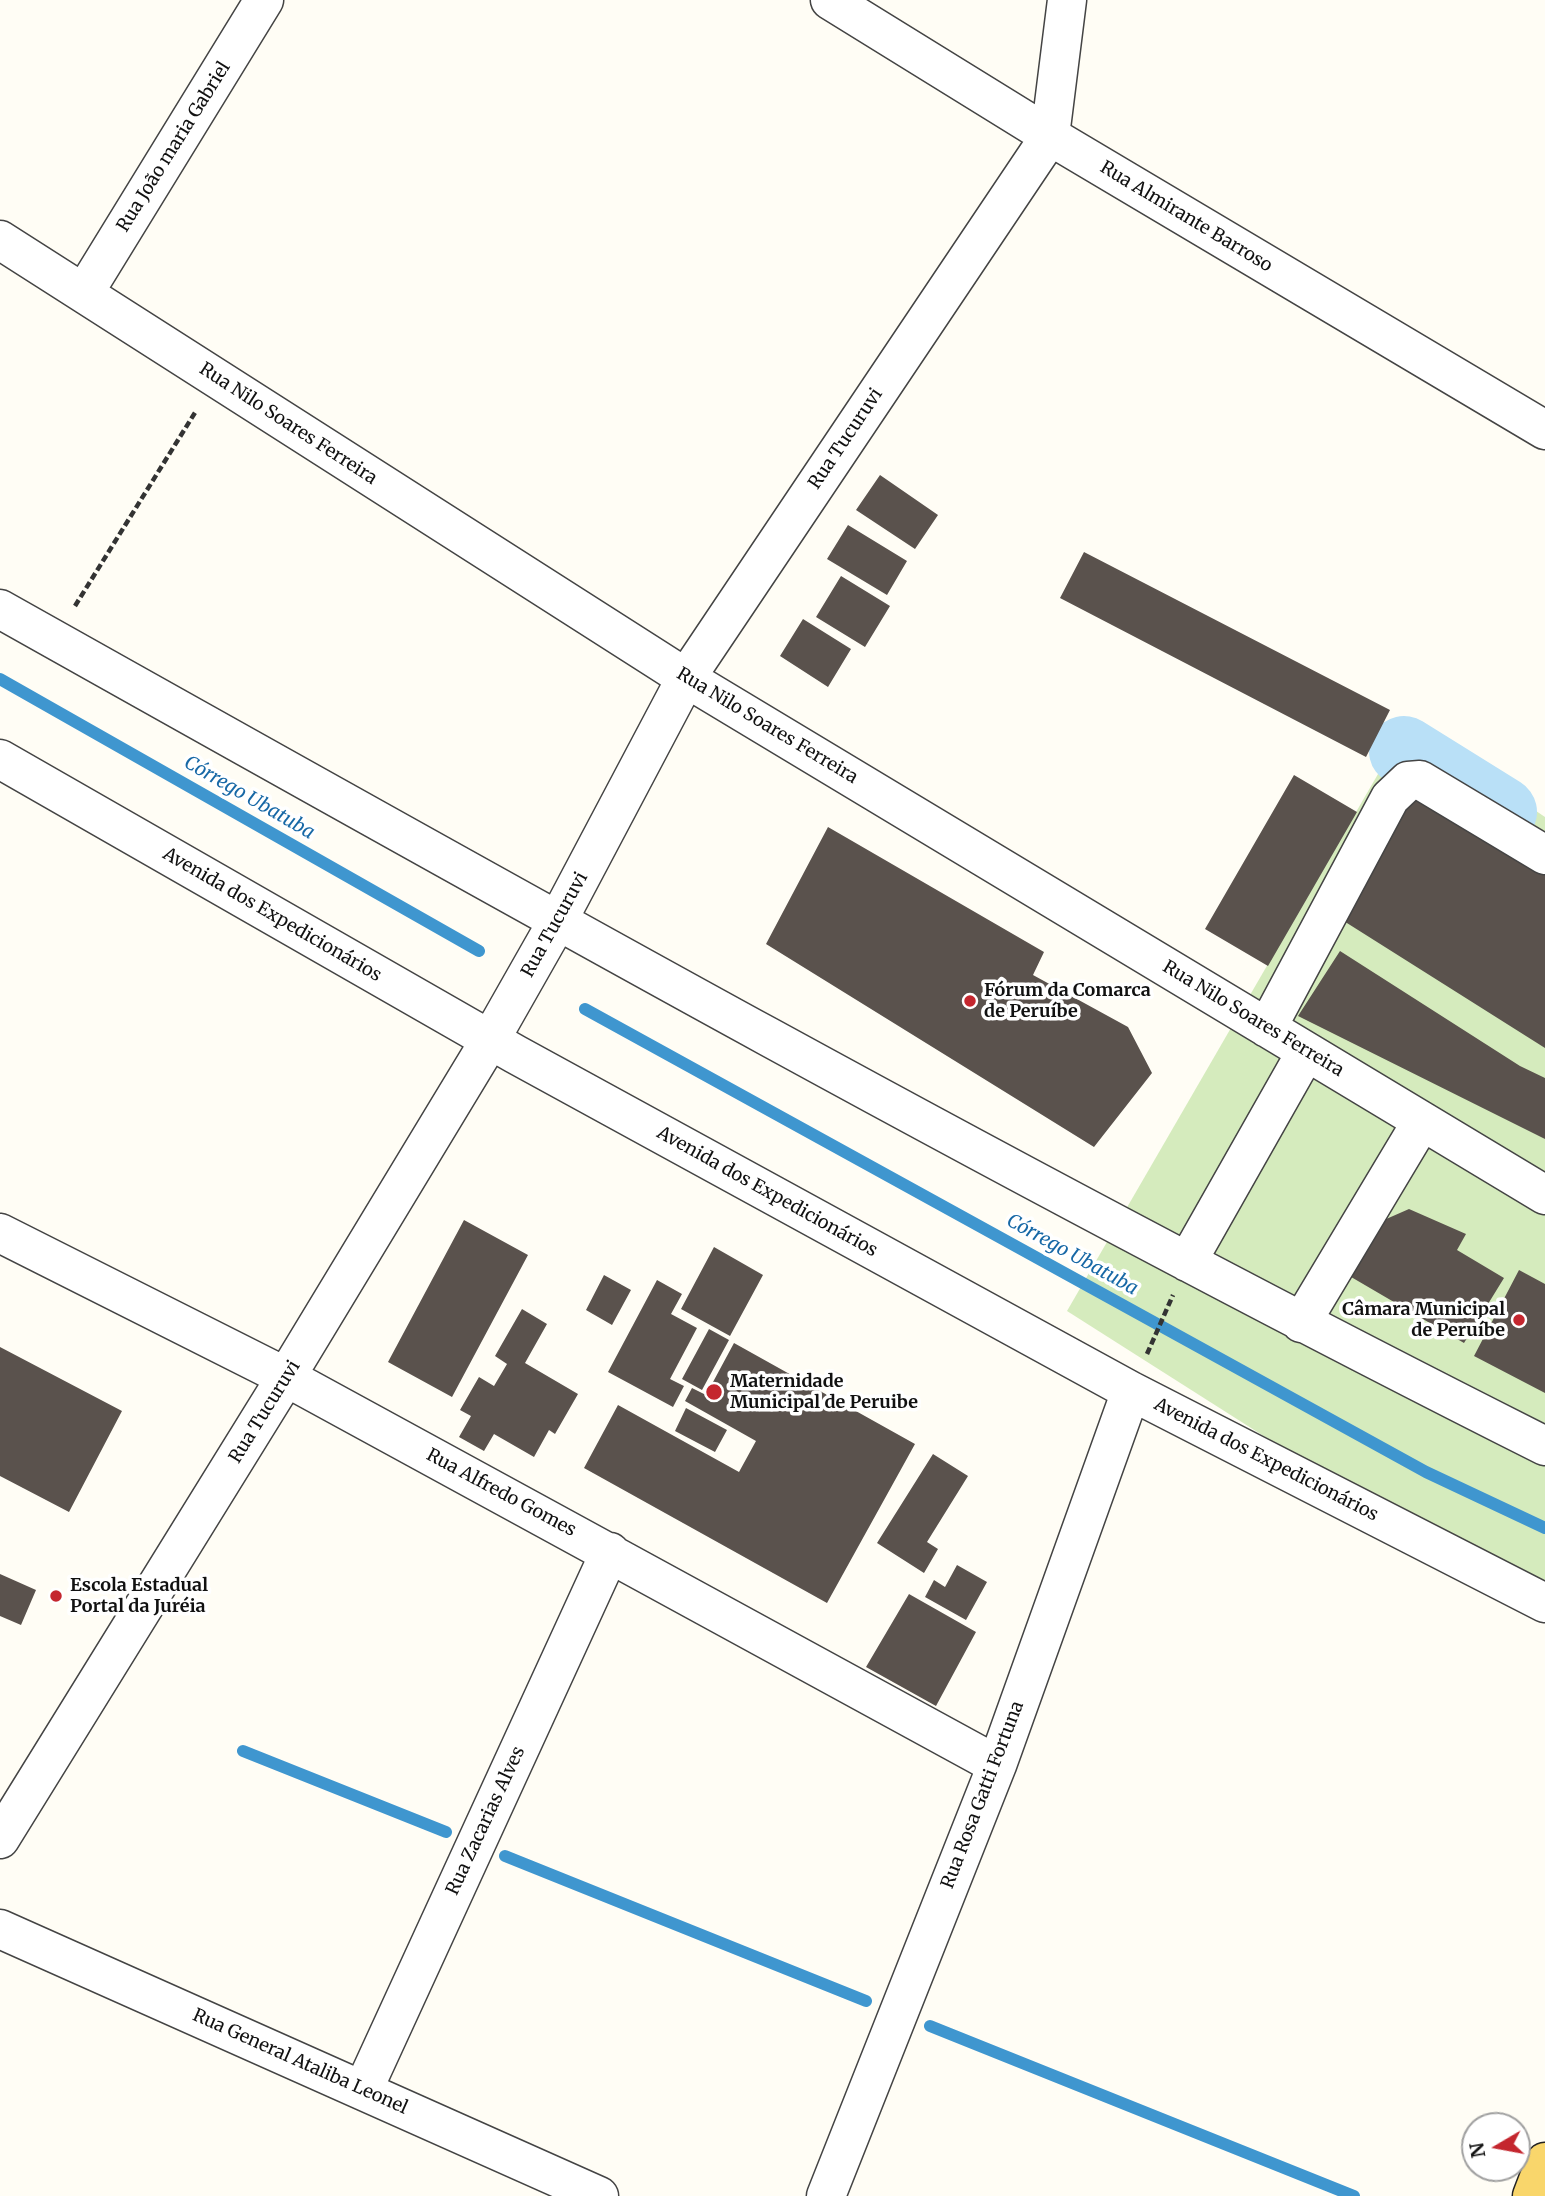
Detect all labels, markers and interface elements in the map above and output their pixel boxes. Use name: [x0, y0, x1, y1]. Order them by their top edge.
street label: Rua João maria Gabriel: [113, 58, 235, 236]
street label: Rua Almirante Barroso: [1096, 157, 1276, 277]
street label: Rua Nilo Soares Ferreira: [195, 359, 381, 489]
street label: Rua Tucuruvi: [804, 385, 888, 493]
street label: Rua Nilo Soares Ferreira: [673, 663, 861, 789]
water label: Córrego Ubatuba: [180, 751, 318, 845]
street label: Avenida dos Expedicionários: [159, 844, 385, 986]
street label: Rua Tucuruvi: [517, 869, 593, 981]
street label: Rua Nilo Soares Ferreira: [1159, 956, 1347, 1082]
place label: Fórum da Comarca de Peruíbe: [984, 980, 1151, 1023]
marker: Fórum da Comarca de Peruíbe: [962, 993, 978, 1009]
street label: Avenida dos Expedicionários: [653, 1122, 881, 1262]
water label: Córrego Ubatuba: [1002, 1209, 1142, 1301]
place label: Câmara Municipal de Peruíbe: [1342, 1299, 1505, 1342]
marker: Câmara Municipal de Peruíbe: [1511, 1312, 1527, 1328]
street label: Rua Tucuruvi: [225, 1357, 305, 1467]
place label: Maternidade Municipal de Peruibe: [730, 1371, 918, 1414]
marker: Maternidade Municipal de Peruibe: [704, 1382, 724, 1402]
street label: Avenida dos Expedicionários: [1150, 1394, 1382, 1526]
street label: Rua Alfredo Gomes: [423, 1444, 579, 1542]
place label: Escola Estadual Portal da Juréia: [70, 1575, 208, 1618]
marker: Escola Estadual Portal da Juréia: [48, 1588, 64, 1604]
street label: Rua Rosa Gatti Fortuna: [937, 1698, 1029, 1892]
street label: Rua Zacarias Alves: [442, 1743, 530, 1899]
street label: Rua General Ataliba Leonel: [189, 2005, 411, 2119]
north arrow: [1461, 2112, 1531, 2182]
text: N: [1464, 2141, 1490, 2160]

